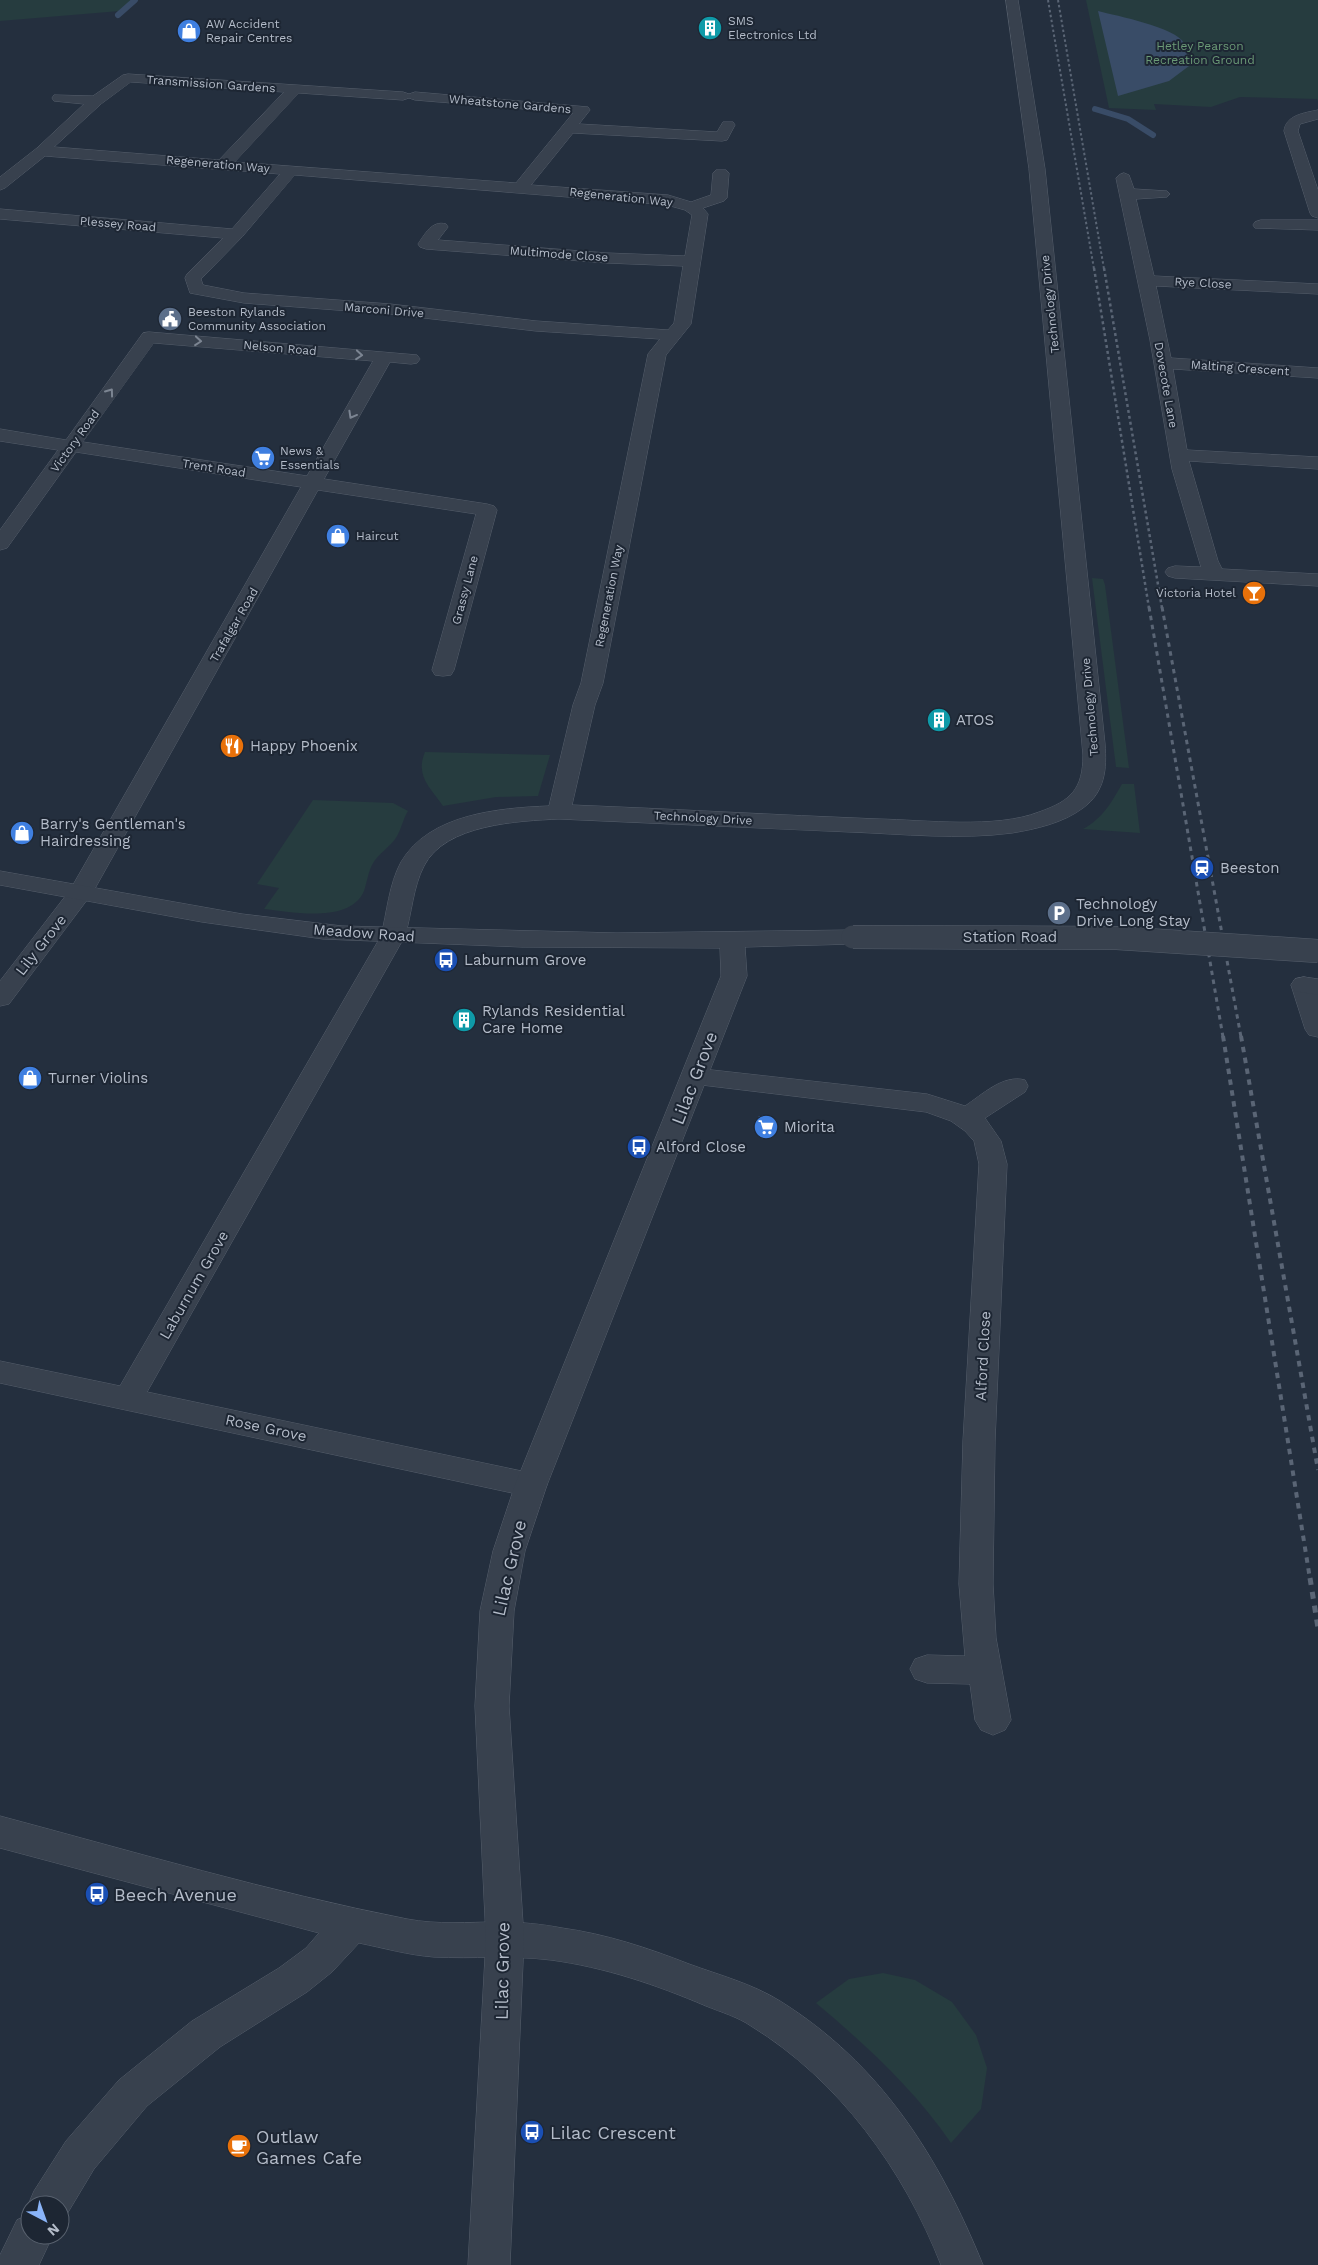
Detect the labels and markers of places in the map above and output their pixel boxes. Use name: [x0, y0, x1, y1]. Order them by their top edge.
place label: SMS Electronics Ltd: [728, 14, 817, 42]
building icon: SMS Electronics Ltd: [697, 15, 723, 41]
place label: AW Accident Repair Centres: [206, 17, 292, 45]
shop icon: AW Accident Repair Centres: [176, 18, 202, 44]
place label: Beeston Rylands Community Association: [188, 305, 326, 333]
public building icon: Beeston Rylands Community Association: [157, 306, 183, 332]
place label: News & Essentials: [280, 444, 340, 472]
supermarket icon: News & Essentials: [250, 445, 276, 471]
shop icon: Haircut: [325, 523, 351, 549]
place label: Haircut: [356, 529, 399, 543]
bar icon: Victoria Hotel: [1241, 580, 1267, 606]
place label: Victoria Hotel: [1156, 586, 1236, 600]
building icon: ATOS: [926, 707, 952, 733]
place label: ATOS: [956, 711, 994, 729]
restaurant icon: Happy Phoenix: [219, 733, 245, 759]
place label: Happy Phoenix: [250, 737, 358, 755]
place label: Barry's Gentleman's Hairdressing: [40, 815, 186, 850]
shop icon: Barry's Gentleman's Hairdressing: [9, 820, 35, 846]
station icon: Beeston: [1189, 855, 1215, 881]
place label: Beeston: [1220, 859, 1280, 877]
place label: Technology Drive Long Stay: [1076, 895, 1191, 930]
parking icon: Technology Drive Long Stay: [1046, 900, 1072, 926]
bus stop icon: Laburnum Grove: [433, 947, 459, 973]
place label: Laburnum Grove: [464, 951, 586, 969]
place label: Rylands Residential Care Home: [482, 1002, 625, 1037]
building icon: Rylands Residential Care Home: [451, 1007, 477, 1033]
shop icon: Turner Violins: [17, 1065, 43, 1091]
place label: Turner Violins: [48, 1069, 148, 1087]
supermarket icon: Miorita: [753, 1114, 779, 1140]
place label: Miorita: [784, 1118, 835, 1136]
bus stop icon: Alford Close: [626, 1134, 652, 1160]
place label: Alford Close: [656, 1138, 746, 1156]
bus stop icon: Beech Avenue: [84, 1881, 110, 1907]
place label: Beech Avenue: [114, 1884, 237, 1905]
bus stop icon: Lilac Crescent: [519, 2119, 545, 2145]
place label: Lilac Crescent: [550, 2122, 676, 2143]
place label: Outlaw Games Cafe: [256, 2126, 362, 2168]
cafe icon: Outlaw Games Cafe: [226, 2133, 252, 2159]

